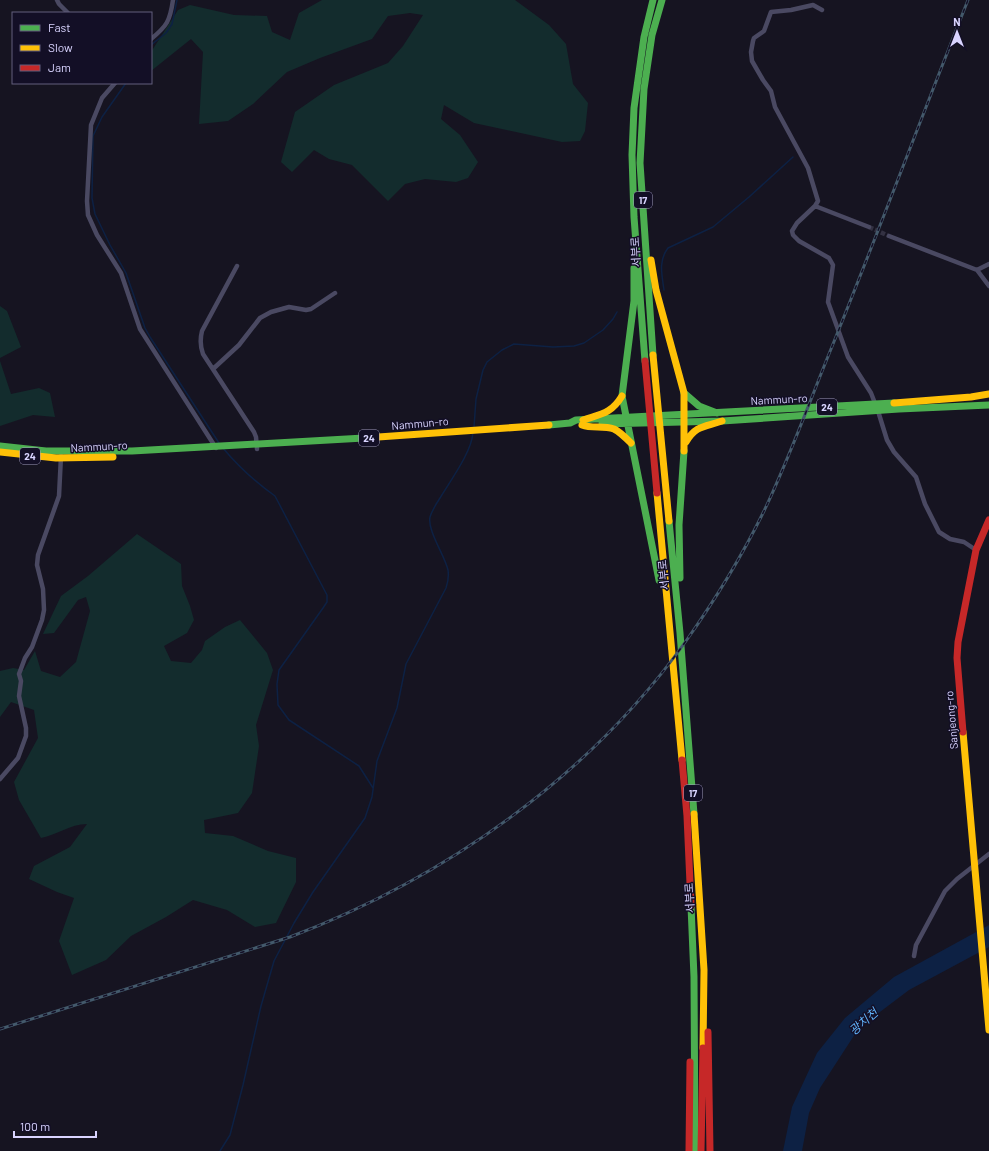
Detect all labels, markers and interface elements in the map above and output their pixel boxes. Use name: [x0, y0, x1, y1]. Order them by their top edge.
legend: [12, 12, 152, 84]
north arrow: [937, 12, 977, 52]
text: N: [953, 15, 961, 28]
text: Fast: [48, 20, 71, 34]
text: Slow: [48, 40, 73, 54]
text: Jam: [48, 60, 71, 74]
road number: 17: [634, 192, 652, 208]
street label: 서부로: [628, 236, 642, 268]
street label: Nammun-ro: [750, 391, 808, 407]
road number: 24: [817, 399, 837, 415]
street label: Nammun-ro: [391, 414, 449, 432]
road number: 24: [359, 430, 379, 446]
street label: Nammun-ro: [70, 438, 128, 454]
road number: 24: [20, 448, 40, 464]
street label: 서부로: [655, 559, 671, 591]
street label: Sanjeong-ro: [942, 690, 960, 750]
road number: 17: [684, 785, 702, 801]
street label: 서부로: [682, 882, 696, 914]
water label: 광치천: [846, 1004, 882, 1037]
scale bar: [14, 1113, 96, 1139]
text: 100 m: [20, 1119, 50, 1133]

